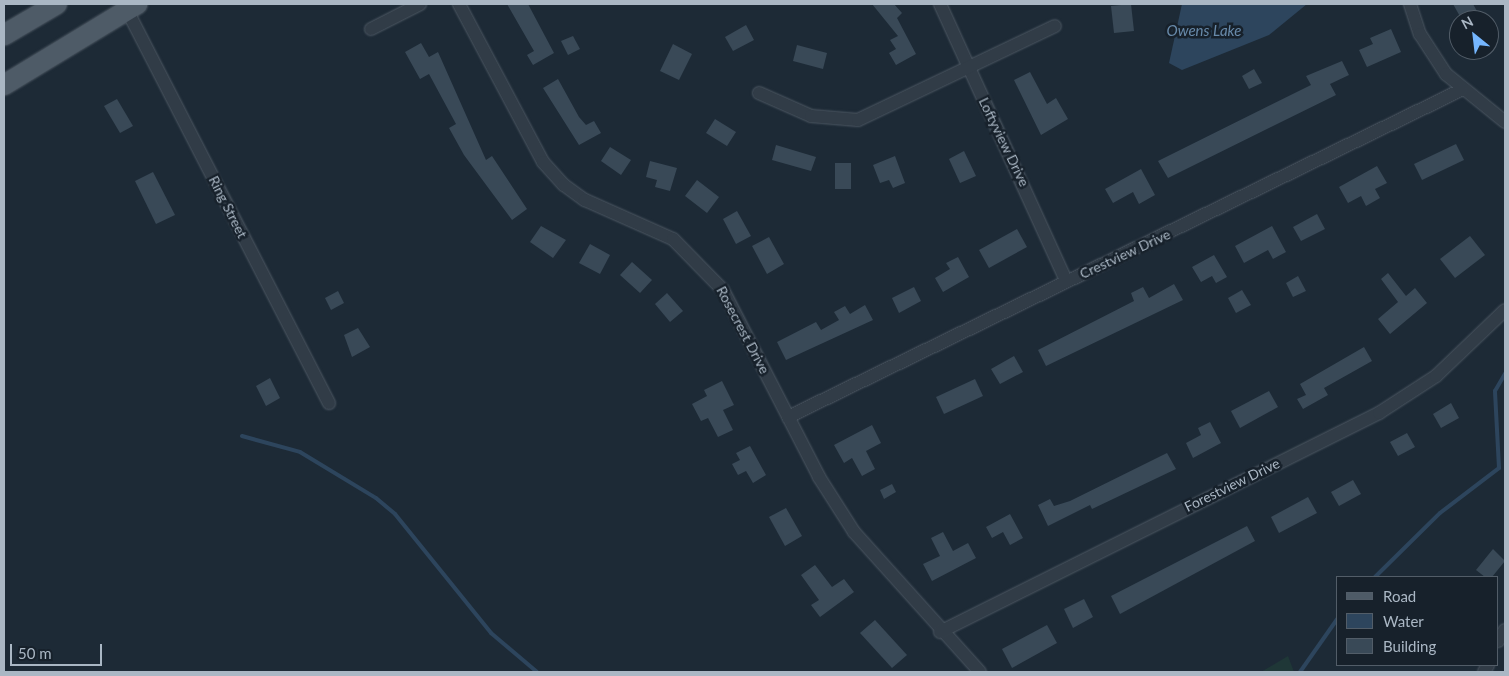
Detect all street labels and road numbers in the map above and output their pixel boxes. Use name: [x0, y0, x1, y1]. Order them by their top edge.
street label: Loftyview Drive: [975, 95, 1033, 189]
street label: Ring Street: [205, 173, 251, 241]
street label: Crestview Drive: [1077, 226, 1173, 282]
street label: Rosecrest Drive: [713, 283, 773, 377]
street label: Forestview Drive: [1181, 455, 1283, 515]

